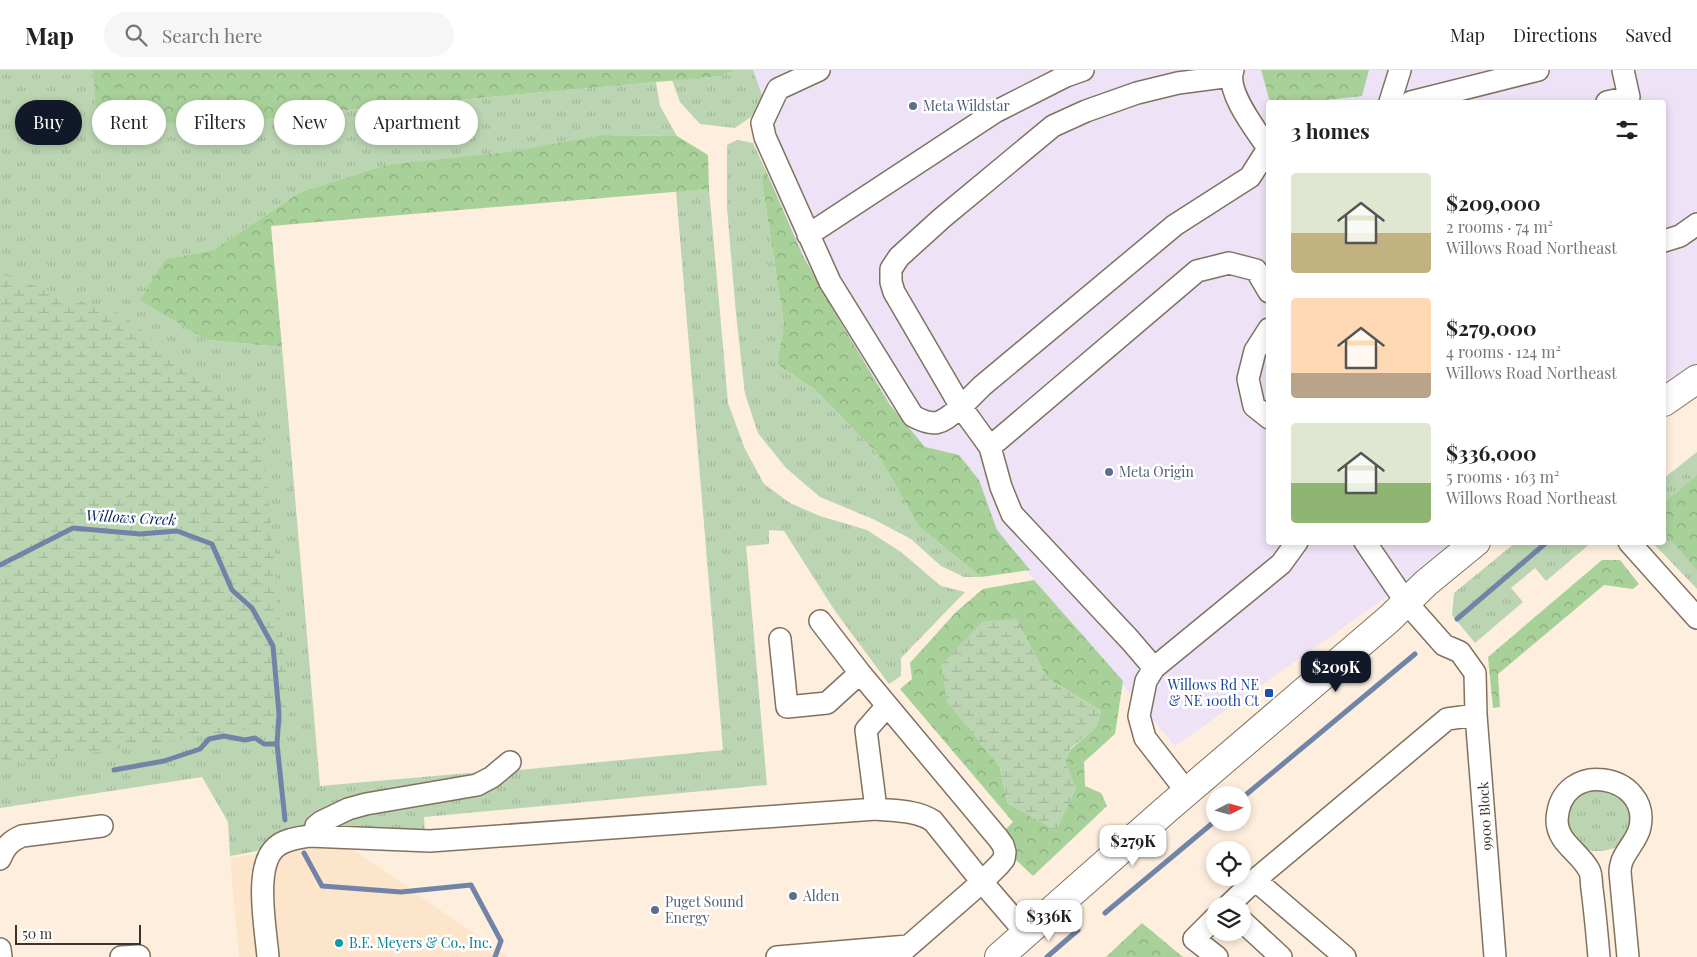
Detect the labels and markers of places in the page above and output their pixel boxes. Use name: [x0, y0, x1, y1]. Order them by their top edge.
place label: Meta Wildstar: [923, 96, 1010, 115]
marker: Meta Wildstar: [907, 100, 919, 112]
place label: Meta Origin: [1119, 462, 1194, 481]
marker: Meta Origin: [1103, 466, 1115, 478]
pin: $209K: [1301, 650, 1371, 693]
place label: Willows Rd NE & NE 100th Ct: [1167, 675, 1260, 710]
marker: Willows Rd NE & NE 100th Ct: [1263, 687, 1275, 699]
pin: $279K: [1098, 824, 1168, 867]
place label: Alden: [802, 886, 840, 905]
marker: Alden: [787, 890, 799, 902]
place label: Puget Sound Energy: [665, 892, 744, 927]
pin: $336K: [1014, 900, 1084, 942]
marker: Puget Sound Energy: [649, 904, 661, 916]
place label: B.E. Meyers & Co., Inc.: [349, 933, 492, 952]
marker: B.E. Meyers & Co., Inc.: [333, 937, 345, 949]

